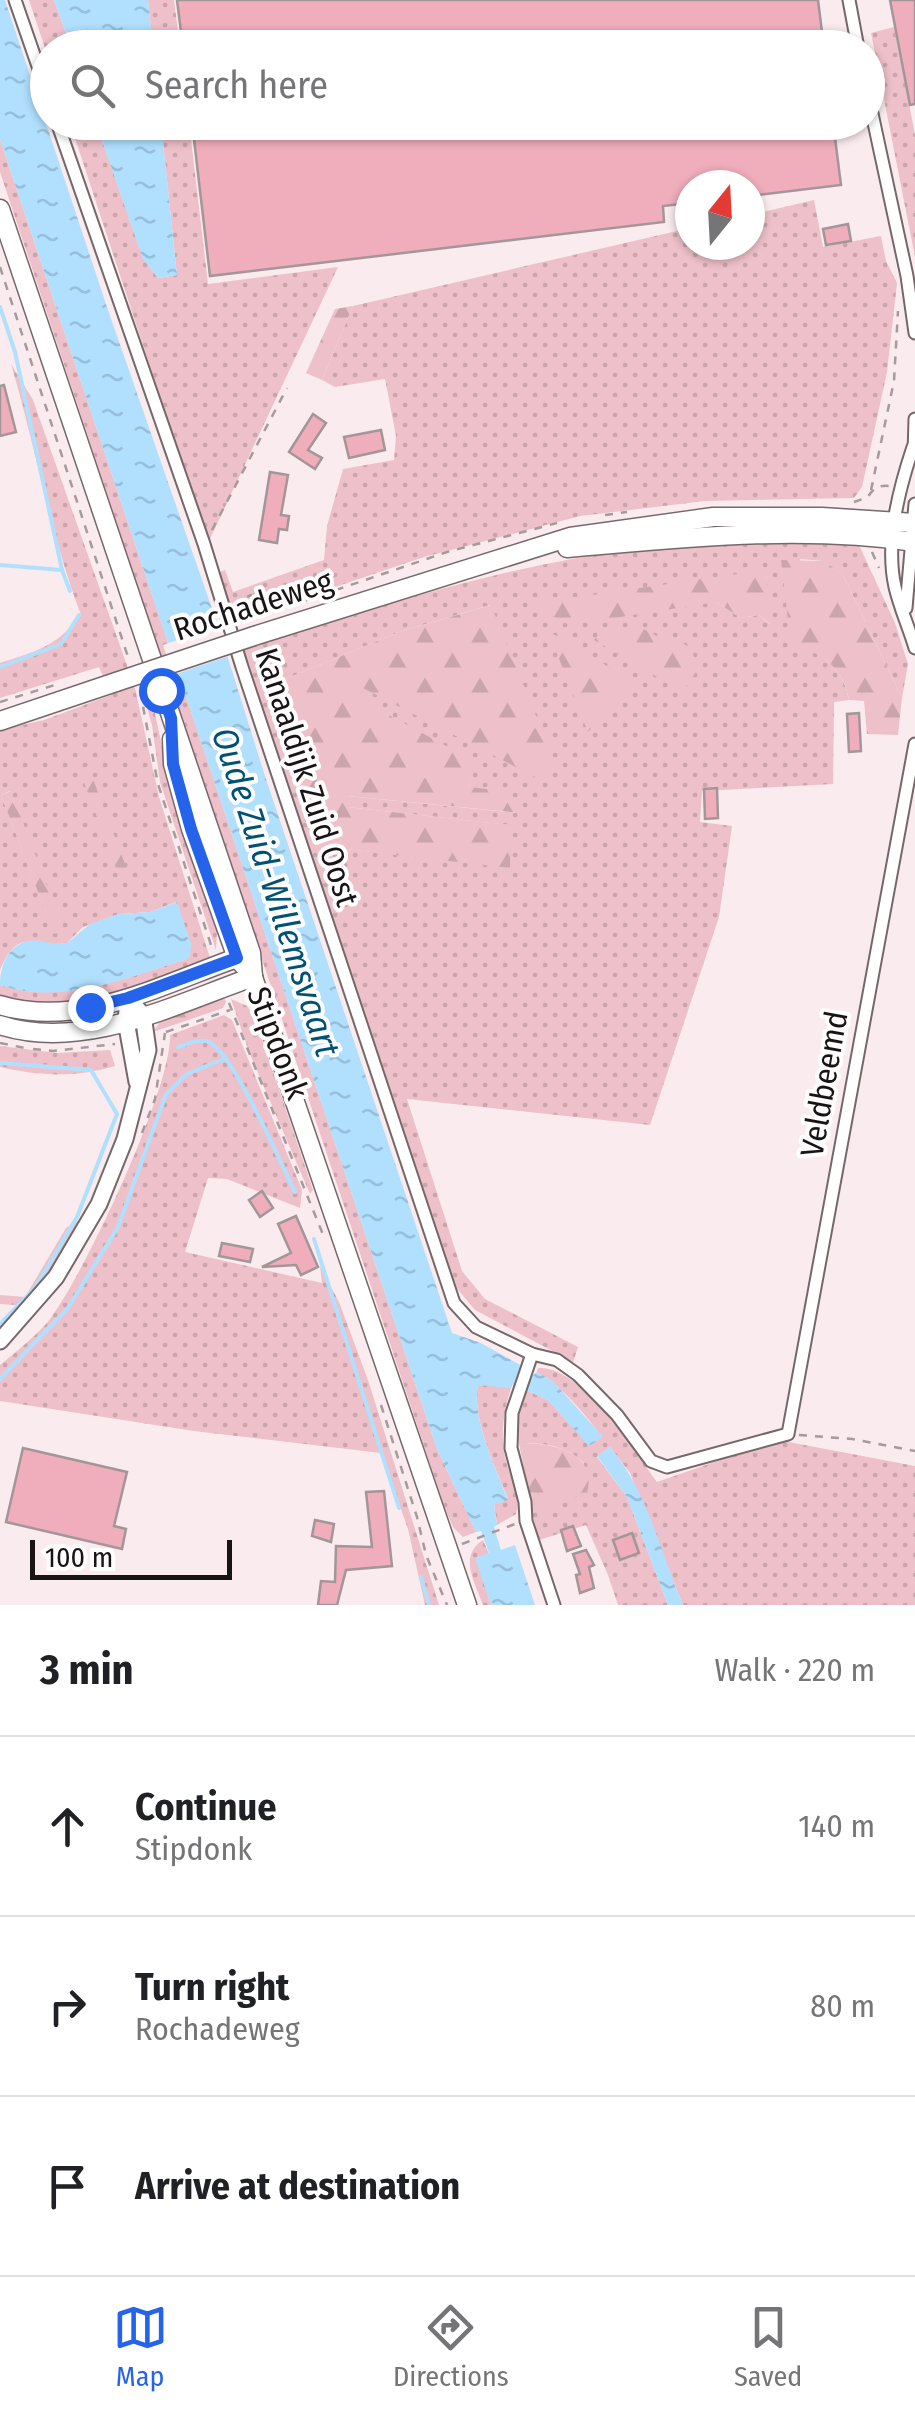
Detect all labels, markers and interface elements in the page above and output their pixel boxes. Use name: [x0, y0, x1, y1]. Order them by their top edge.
search box: [30, 30, 885, 140]
icon: search: [65, 58, 120, 113]
text: Search here: [145, 62, 328, 108]
north arrow: [675, 170, 765, 260]
street label: Rochadeweg: [169, 561, 337, 649]
street label: Kanaaldijk Zuid Oost: [247, 643, 367, 911]
route start: [139, 668, 185, 714]
water label: Oude Zuid-Willemsvaart: [203, 722, 349, 1062]
street label: Stipdonk: [239, 981, 317, 1105]
route end: [68, 985, 114, 1031]
street label: Veldbeemd: [793, 1008, 855, 1160]
scale bar: [30, 1535, 232, 1580]
text: 100 m: [45, 1541, 113, 1574]
text: 3 min: [40, 1645, 134, 1695]
text: Walk · 220 m: [714, 1651, 875, 1689]
text: Continue: [135, 1784, 276, 1830]
icon: ahead: [40, 1799, 95, 1854]
text: 140 m: [798, 1807, 875, 1845]
text: Stipdonk: [135, 1830, 252, 1868]
text: Turn right: [135, 1964, 289, 2010]
icon: right: [40, 1979, 95, 2034]
text: 80 m: [810, 1987, 875, 2025]
text: Rochadeweg: [135, 2010, 300, 2048]
icon: arrive: [40, 2159, 95, 2214]
text: Arrive at destination: [135, 2163, 460, 2209]
tab: Map: [113, 2300, 168, 2393]
tab: Directions: [393, 2300, 509, 2393]
tab: Saved: [734, 2300, 802, 2393]

